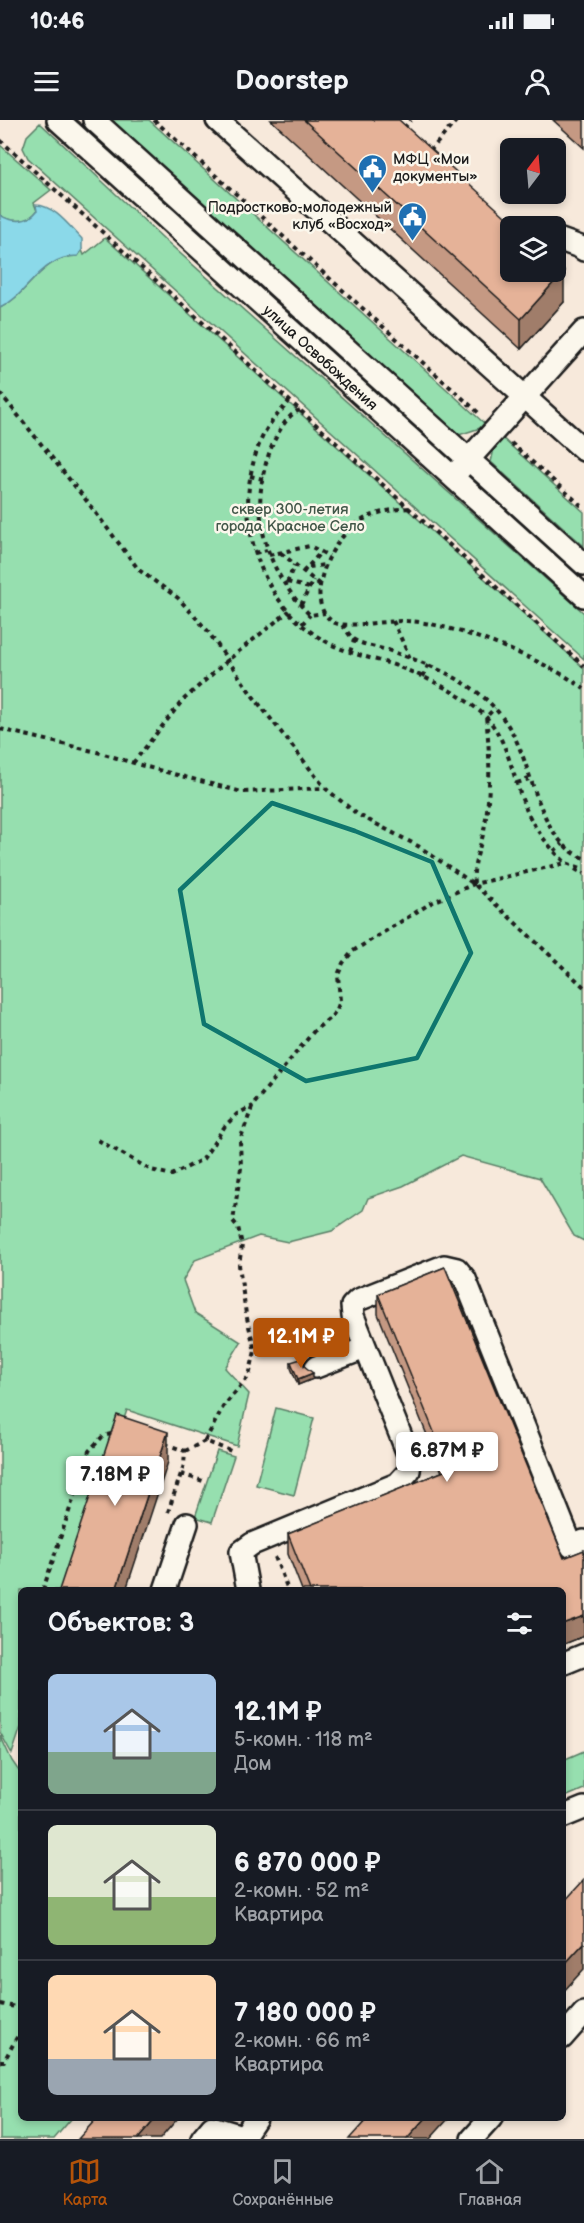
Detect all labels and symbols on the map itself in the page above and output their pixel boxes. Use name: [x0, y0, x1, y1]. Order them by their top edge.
north arrow: [500, 138, 566, 204]
place label: МФЦ «Мои документы»: [393, 150, 478, 186]
public building icon: МФЦ «Мои документы»: [356, 152, 388, 194]
place label: Подростково-молодежный клуб «Восход»: [208, 198, 392, 234]
public building icon: Подростково-молодежный клуб «Восход»: [397, 200, 429, 242]
street label: улица Освобождения: [259, 301, 382, 415]
park label: сквер 300-летия города Красное Село: [215, 500, 365, 536]
pin: 12.1M ₽: [246, 1318, 356, 1369]
pin: 6.87M ₽: [392, 1432, 502, 1483]
pin: 7.18M ₽: [60, 1456, 170, 1507]

